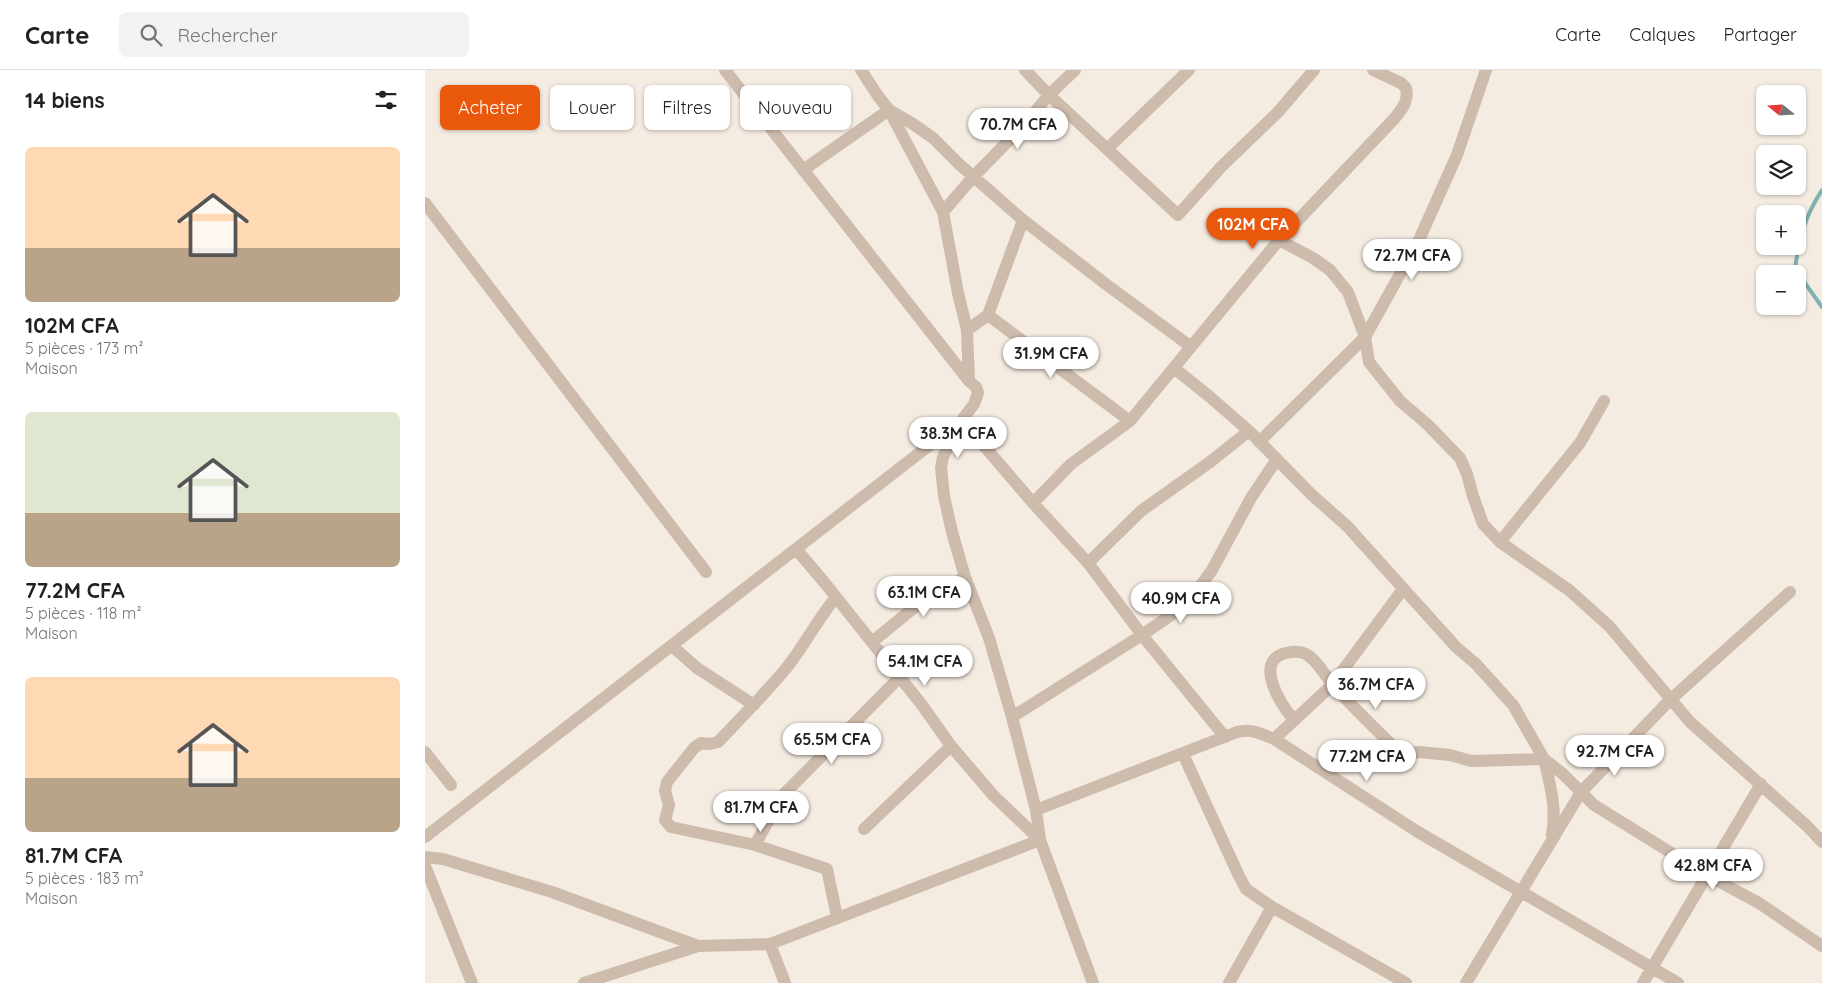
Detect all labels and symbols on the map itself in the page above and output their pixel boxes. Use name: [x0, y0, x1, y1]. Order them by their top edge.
north arrow: [1756, 85, 1806, 135]
pin: 70.7M CFA: [961, 108, 1075, 150]
pin: 102M CFA: [1201, 208, 1305, 250]
pin: 72.7M CFA: [1355, 238, 1469, 281]
pin: 31.9M CFA: [994, 336, 1108, 379]
pin: 38.3M CFA: [901, 416, 1015, 459]
pin: 63.1M CFA: [867, 576, 981, 618]
pin: 40.9M CFA: [1124, 582, 1238, 624]
pin: 54.1M CFA: [868, 644, 982, 687]
pin: 36.7M CFA: [1319, 668, 1433, 710]
pin: 65.5M CFA: [775, 722, 889, 765]
pin: 92.7M CFA: [1558, 734, 1672, 777]
pin: 77.2M CFA: [1310, 740, 1424, 782]
pin: 81.7M CFA: [704, 790, 818, 833]
pin: 42.8M CFA: [1656, 848, 1770, 891]

